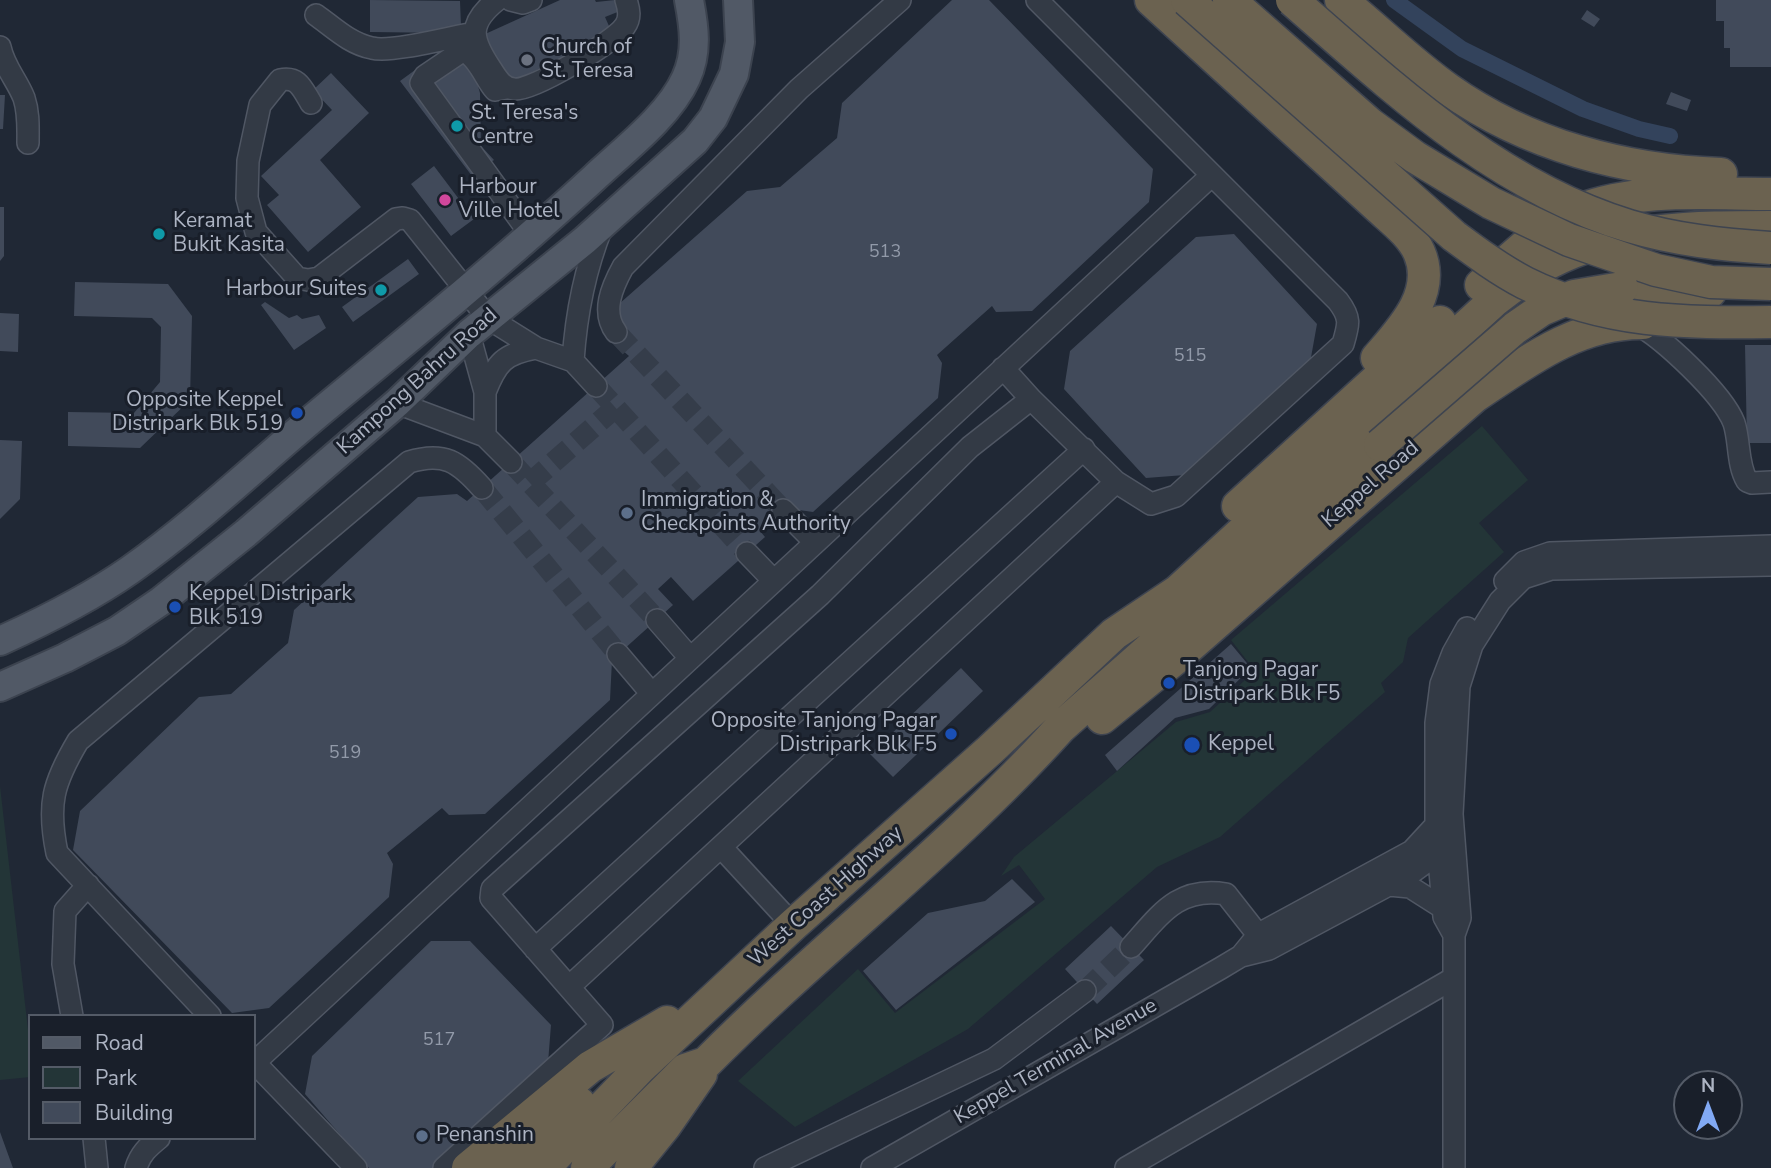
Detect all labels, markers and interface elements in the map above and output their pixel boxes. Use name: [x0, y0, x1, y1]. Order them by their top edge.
place label: Church of St. Teresa: [541, 35, 634, 85]
marker: Church of St. Teresa: [519, 52, 535, 68]
place label: St. Teresa's Centre: [471, 101, 578, 151]
marker: St. Teresa's Centre: [449, 118, 465, 134]
place label: Harbour Ville Hotel: [459, 175, 559, 225]
marker: Harbour Ville Hotel: [437, 192, 453, 208]
place label: Keramat Bukit Kasita: [173, 209, 285, 259]
marker: Keramat Bukit Kasita: [151, 226, 167, 242]
house number: 513: [869, 242, 901, 264]
place label: Harbour Suites: [226, 277, 367, 303]
marker: Harbour Suites: [373, 282, 389, 298]
street label: Kampong Bahru Road: [333, 304, 503, 460]
house number: 515: [1174, 346, 1206, 368]
place label: Opposite Keppel Distripark Blk 519: [112, 388, 283, 438]
marker: Opposite Keppel Distripark Blk 519: [289, 405, 305, 421]
street label: Keppel Road: [1317, 436, 1425, 534]
place label: Immigration & Checkpoints Authority: [641, 488, 851, 538]
marker: Immigration & Checkpoints Authority: [619, 505, 635, 521]
place label: Keppel Distripark Blk 519: [189, 582, 352, 632]
marker: Keppel Distripark Blk 519: [167, 599, 183, 615]
place label: Tanjong Pagar Distripark Blk F5: [1183, 658, 1340, 708]
marker: Tanjong Pagar Distripark Blk F5: [1161, 675, 1177, 691]
place label: Opposite Tanjong Pagar Distripark Blk F5: [711, 709, 937, 759]
marker: Opposite Tanjong Pagar Distripark Blk F5: [943, 726, 959, 742]
place label: Keppel: [1208, 732, 1274, 758]
marker: Keppel: [1182, 735, 1202, 755]
house number: 519: [329, 743, 361, 765]
street label: West Coast Highway: [744, 821, 908, 973]
street label: Keppel Terminal Avenue: [950, 994, 1162, 1130]
legend: [28, 1014, 256, 1140]
text: Road: [95, 1029, 144, 1057]
house number: 517: [423, 1030, 455, 1052]
text: Park: [95, 1064, 137, 1092]
north arrow: [1673, 1070, 1743, 1140]
text: N: [1701, 1073, 1715, 1099]
text: Building: [95, 1099, 173, 1127]
place label: Penanshin: [436, 1123, 534, 1149]
marker: Penanshin: [414, 1128, 430, 1144]

